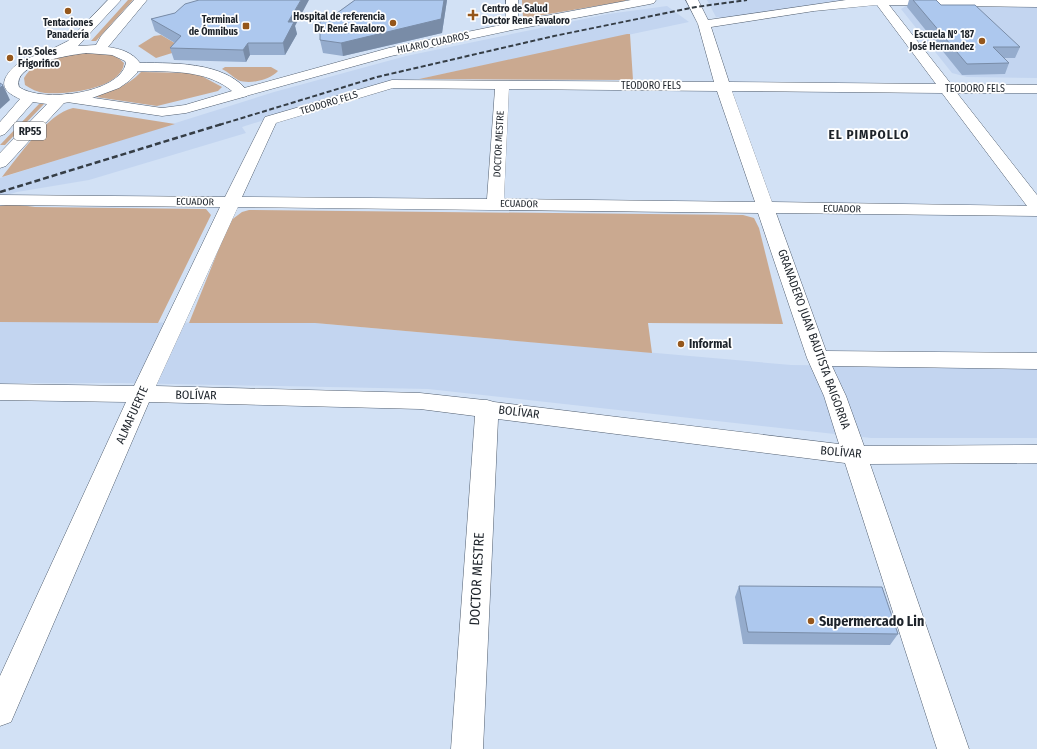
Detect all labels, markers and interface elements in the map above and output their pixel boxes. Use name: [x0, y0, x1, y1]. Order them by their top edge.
place label: Centro de Salud Doctor Rene Favaloro: [482, 3, 570, 27]
marker: Tentaciones Panadería: [63, 6, 73, 16]
marker: Centro de Salud Doctor Rene Favaloro: [467, 9, 479, 21]
place label: Hospital de referencia Dr. René Favaloro: [293, 11, 386, 35]
place label: Terminal de Ómnibus: [189, 14, 239, 38]
place label: Tentaciones Panadería: [43, 17, 94, 41]
marker: Hospital de referencia Dr. René Favaloro: [388, 18, 398, 28]
marker: Terminal de Ómnibus: [241, 21, 251, 31]
street label: HILARIO CUADROS: [396, 29, 470, 57]
place label: Escuela N° 187 José Hernandez: [908, 29, 975, 53]
marker: Escuela N° 187 José Hernandez: [977, 36, 987, 46]
place label: Los Soles Frigorifico: [18, 46, 60, 70]
marker: Los Soles Frigorifico: [5, 53, 15, 63]
street label: TEODORO FELS: [621, 80, 681, 92]
street label: TEODORO FELS: [945, 83, 1005, 95]
street label: TEODORO FELS: [299, 88, 359, 117]
street label: DOCTOR MESTRE: [491, 110, 507, 178]
road number: RP55: [14, 122, 46, 140]
district label: EL PIMPOLLO: [829, 127, 909, 142]
street label: ECUADOR: [176, 196, 215, 208]
street label: ECUADOR: [500, 198, 539, 210]
street label: ECUADOR: [823, 203, 862, 215]
street label: GRANADERO JUAN BAUTISTA BAIGORRIA: [775, 247, 853, 432]
place label: Informal: [689, 337, 732, 351]
marker: Informal: [676, 339, 686, 349]
street label: ALMAFUERTE: [113, 384, 151, 446]
street label: BOLÍVAR: [175, 387, 217, 402]
street label: BOLÍVAR: [498, 402, 541, 422]
street label: BOLÍVAR: [820, 442, 863, 461]
street label: DOCTOR MESTRE: [466, 532, 488, 626]
place label: Supermercado Lin: [819, 613, 924, 630]
marker: Supermercado Lin: [806, 616, 816, 626]

